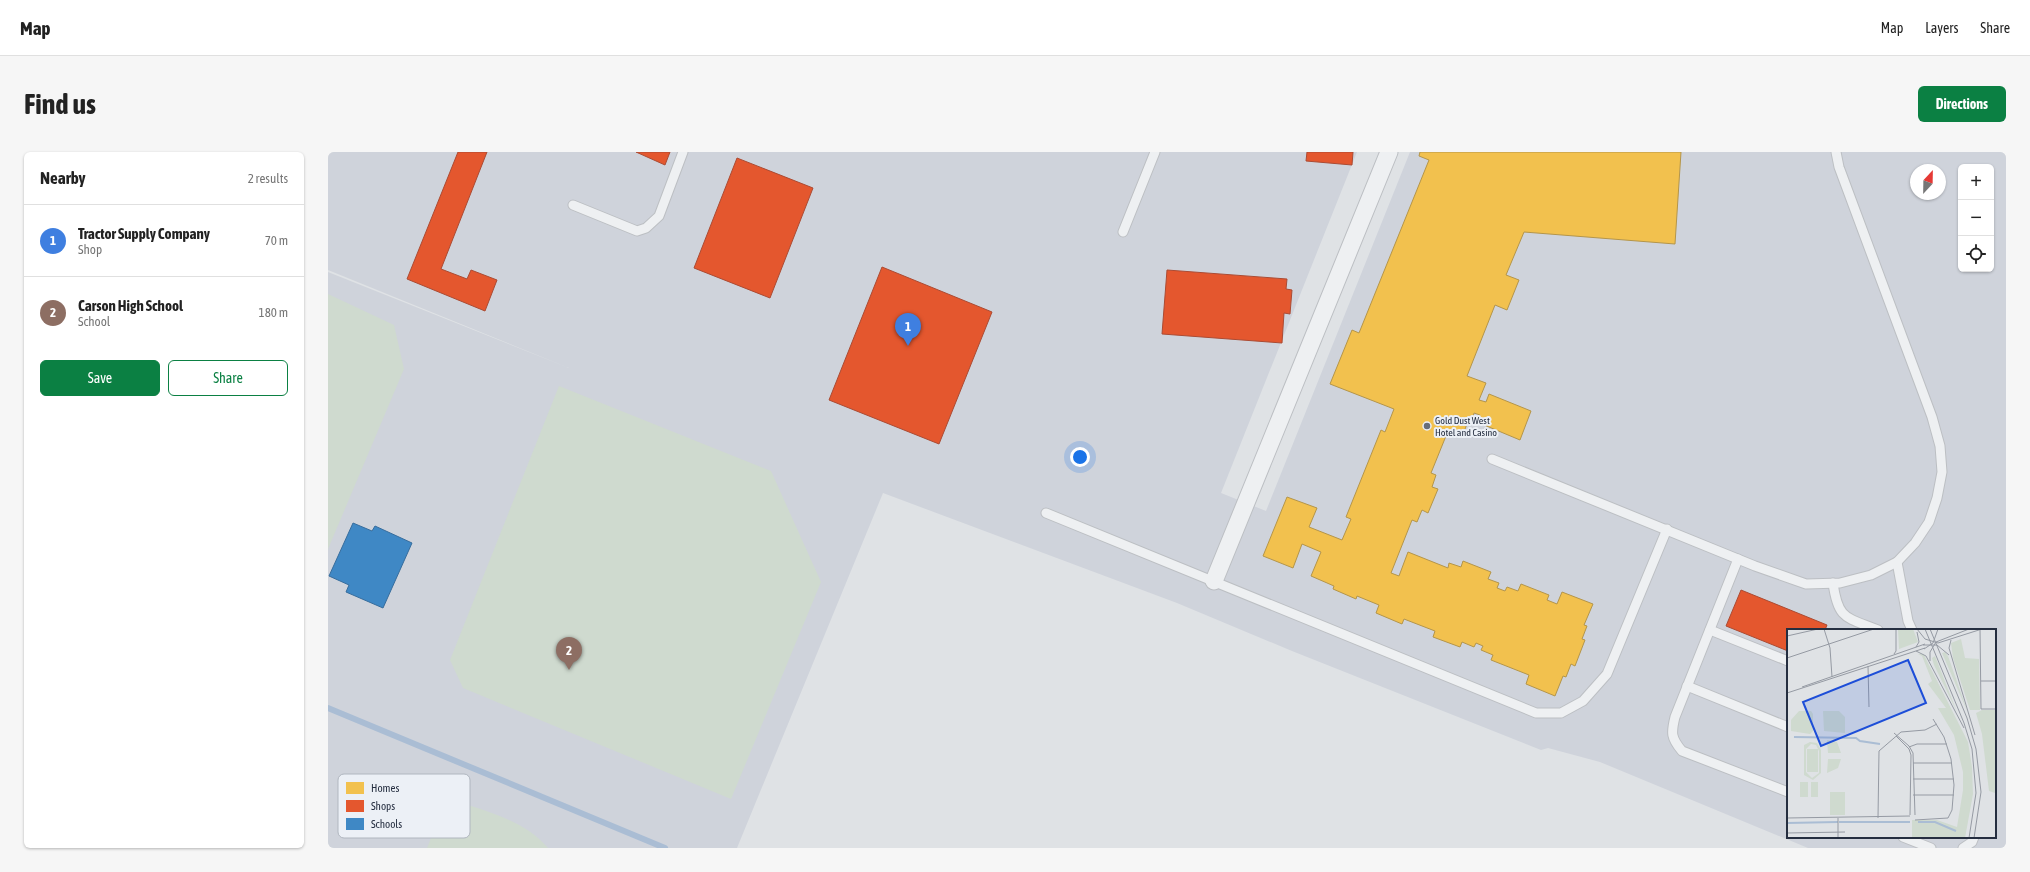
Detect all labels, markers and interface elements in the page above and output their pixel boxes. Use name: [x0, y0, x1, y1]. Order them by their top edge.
text: Map: [20, 17, 51, 39]
text: Map: [1881, 20, 1903, 36]
text: Layers: [1925, 20, 1958, 36]
text: Share: [1980, 20, 2010, 36]
button: Directions: [1918, 86, 2006, 122]
text: Find us: [24, 88, 96, 120]
north arrow: [1910, 164, 1946, 200]
map controls: [1958, 164, 1994, 272]
button: +: [1958, 164, 1994, 200]
text: Nearby: [40, 168, 86, 188]
text: 2 results: [248, 171, 288, 186]
button: −: [1958, 200, 1994, 236]
text: Tractor Supply Company: [78, 225, 210, 242]
text: 1: [50, 233, 56, 248]
text: 70 m: [265, 233, 288, 248]
button: locate: [1958, 236, 1994, 272]
text: Shop: [78, 242, 102, 257]
text: Carson High School: [78, 297, 183, 314]
text: 2: [50, 305, 56, 320]
text: 180 m: [259, 305, 288, 320]
pin: 1: [895, 313, 921, 346]
text: School: [78, 314, 110, 329]
button: Save: [40, 360, 160, 396]
button: Share: [168, 360, 288, 396]
place label: Gold Dust West Hotel and Casino: [1435, 415, 1497, 438]
marker: Gold Dust West Hotel and Casino: [1422, 421, 1432, 431]
your location: [1070, 447, 1090, 467]
inset map: [1787, 629, 1996, 838]
pin: 2: [556, 637, 582, 670]
legend: [338, 774, 470, 838]
text: Homes: [371, 782, 399, 794]
text: Shops: [371, 800, 395, 812]
text: Schools: [371, 818, 402, 830]

